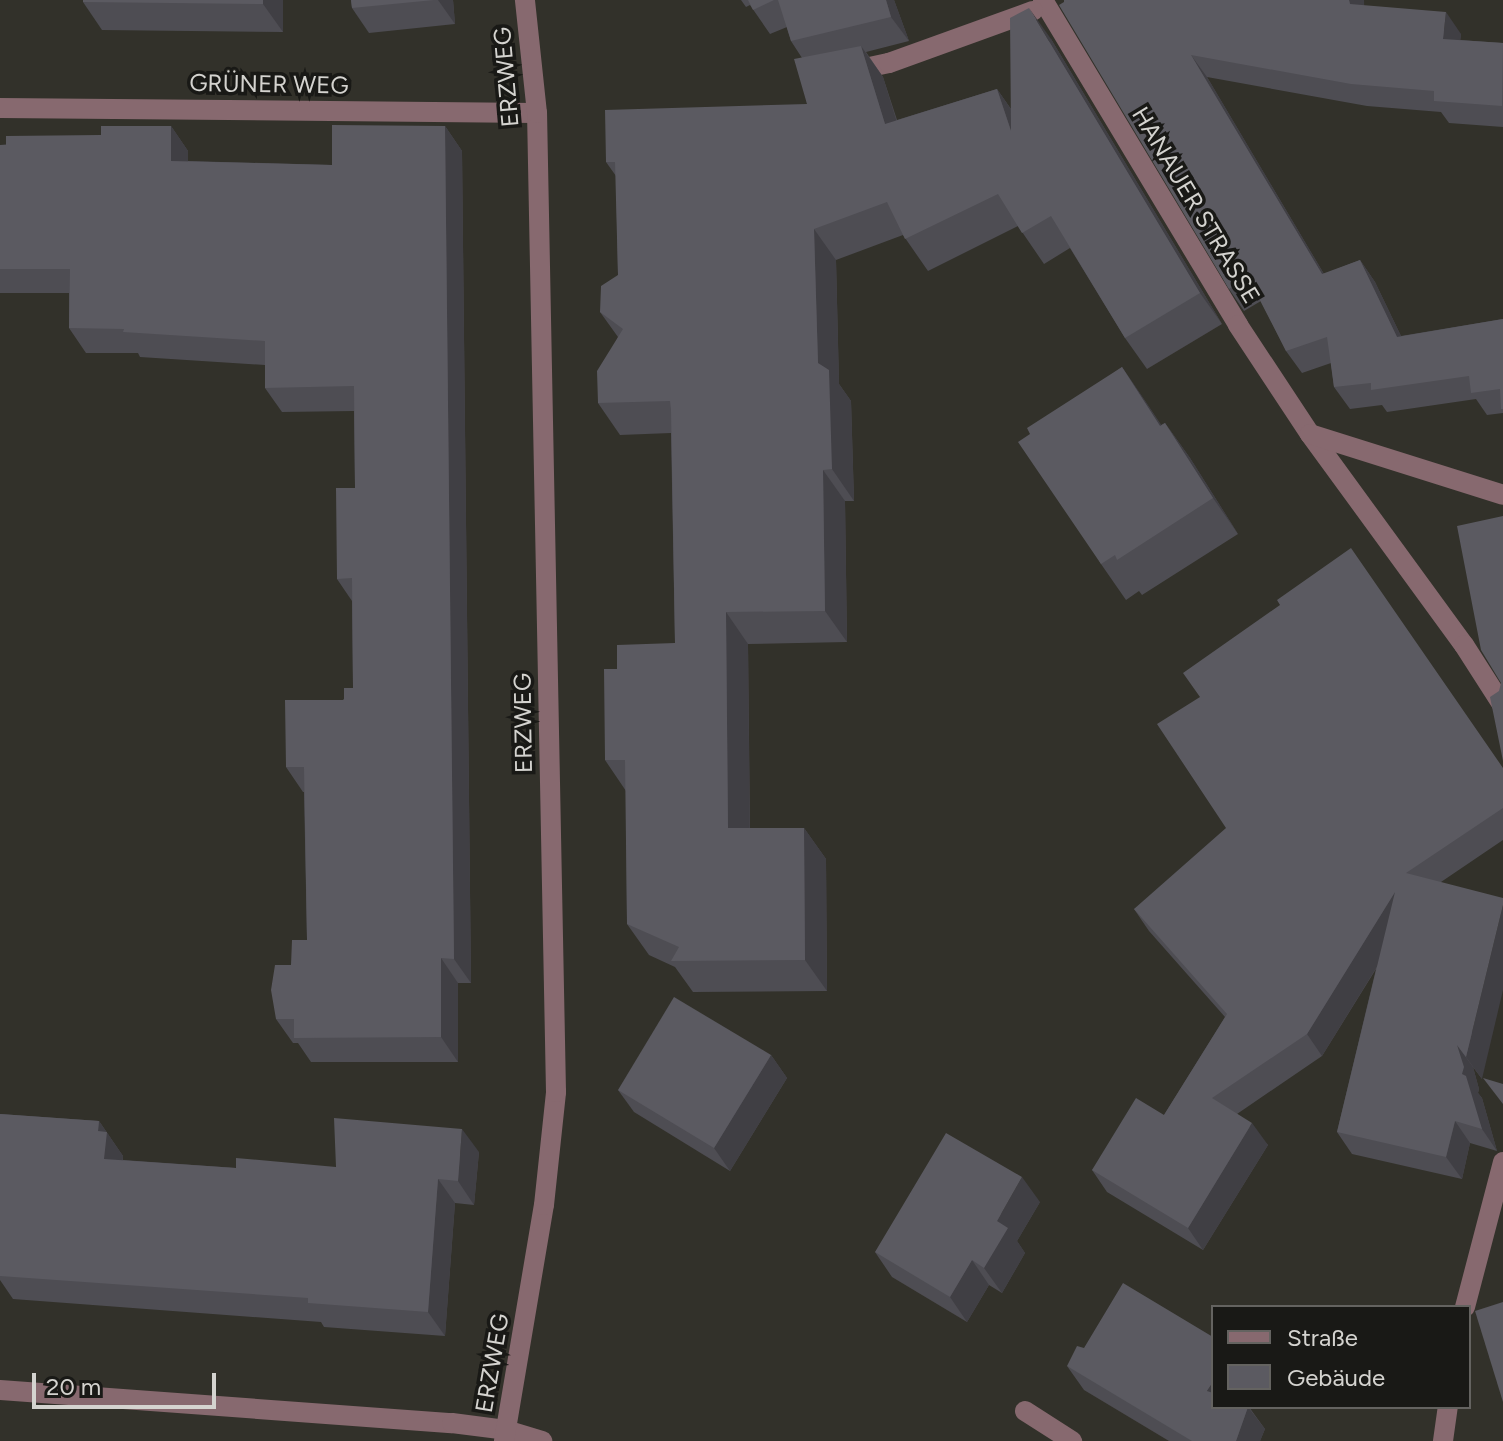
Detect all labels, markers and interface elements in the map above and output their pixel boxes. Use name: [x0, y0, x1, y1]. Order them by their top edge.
street label: ERZWEG: [487, 26, 525, 128]
street label: GRÜNER WEG: [189, 68, 349, 100]
street label: HANAUER STRASSE: [1126, 101, 1266, 309]
street label: ERZWEG: [508, 673, 538, 773]
legend: [1211, 1305, 1471, 1409]
street label: ERZWEG: [469, 1311, 515, 1415]
text: Straße: [1287, 1323, 1358, 1352]
scale bar: [36, 1357, 220, 1407]
text: Gebäude: [1287, 1363, 1385, 1392]
text: 20 m: [46, 1372, 101, 1401]

